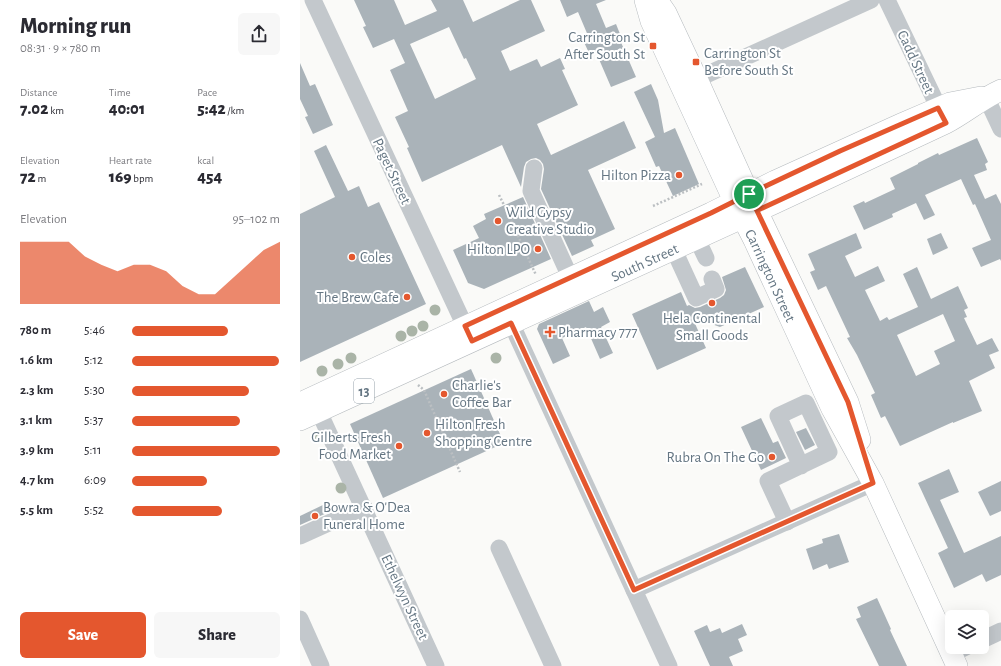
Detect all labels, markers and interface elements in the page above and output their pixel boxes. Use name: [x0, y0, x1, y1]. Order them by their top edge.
button: share: [238, 13, 280, 55]
text: Morning run: [20, 15, 131, 37]
street label: Cadd Street: [894, 28, 937, 96]
place label: Carrington St After South St: [564, 30, 645, 62]
marker: Carrington St After South St: [648, 41, 658, 51]
text: 08:31 · 9 × 780 m: [20, 42, 101, 55]
place label: Carrington St Before South St: [704, 46, 793, 78]
marker: Carrington St Before South St: [691, 57, 701, 67]
text: Distance: [20, 87, 57, 98]
text: Time: [109, 87, 131, 98]
text: Pace: [197, 87, 217, 98]
text: 7.02: [20, 100, 48, 117]
text: 40:01: [109, 100, 145, 117]
text: 5:42: [197, 100, 226, 117]
text: km: [48, 105, 64, 116]
text: /km: [226, 105, 244, 116]
street label: Paget Street: [370, 136, 413, 207]
text: Elevation: [20, 155, 60, 166]
text: Heart rate: [109, 155, 152, 166]
text: kcal: [197, 155, 214, 166]
text: 72: [20, 168, 36, 185]
text: 169: [109, 168, 132, 185]
text: 454: [197, 168, 222, 185]
place label: Hilton Pizza: [601, 168, 671, 183]
marker: Hilton Pizza: [674, 170, 684, 180]
text: m: [36, 173, 46, 184]
text: bpm: [132, 173, 153, 184]
pin: [732, 177, 766, 211]
icon: arrive: [738, 183, 760, 205]
place label: Wild Gypsy Creative Studio: [506, 205, 594, 237]
text: Elevation: [20, 213, 67, 226]
text: 95–102 m: [232, 213, 280, 226]
marker: Wild Gypsy Creative Studio: [493, 216, 503, 226]
street label: Carrington Street: [742, 227, 798, 325]
street label: South Street: [609, 241, 681, 285]
place label: Hilton LPO: [467, 242, 530, 257]
marker: Hilton LPO: [533, 244, 543, 254]
place label: Coles: [360, 250, 391, 265]
marker: Coles: [347, 252, 357, 262]
place label: The Brew Cafe: [317, 290, 399, 305]
marker: The Brew Cafe: [402, 292, 412, 302]
marker: Hela Continental Small Goods: [707, 298, 717, 308]
place label: Hela Continental Small Goods: [663, 311, 761, 343]
text: 780 m: [20, 324, 51, 337]
text: 5:46: [84, 324, 105, 337]
place label: Pharmacy 777: [558, 325, 638, 340]
marker: Pharmacy 777: [545, 327, 555, 337]
text: 1.6 km: [20, 354, 53, 367]
text: 5:12: [84, 354, 103, 367]
place label: Charlie's Coffee Bar: [452, 378, 512, 410]
road number: 13: [354, 379, 374, 403]
text: 2.3 km: [20, 384, 54, 397]
text: 5:30: [84, 384, 105, 397]
marker: Charlie's Coffee Bar: [439, 389, 449, 399]
text: 3.1 km: [20, 414, 52, 427]
text: 5:37: [84, 414, 103, 427]
place label: Hilton Fresh Shopping Centre: [435, 417, 532, 449]
marker: Hilton Fresh Shopping Centre: [422, 428, 432, 438]
place label: Gilberts Fresh Food Market: [311, 430, 391, 462]
marker: Gilberts Fresh Food Market: [394, 441, 404, 451]
text: 3.9 km: [20, 444, 54, 457]
text: 5:11: [84, 444, 101, 457]
place label: Rubra On The Go: [666, 450, 764, 465]
marker: Rubra On The Go: [767, 452, 777, 462]
text: 4.7 km: [20, 474, 54, 487]
text: 6:09: [84, 474, 106, 487]
place label: Bowra & O'Dea Funeral Home: [323, 500, 411, 532]
text: 5.5 km: [20, 504, 53, 517]
text: 5:52: [84, 504, 104, 517]
marker: Bowra & O'Dea Funeral Home: [310, 511, 320, 521]
street label: Ethelwyn Street: [378, 552, 431, 642]
map controls: [945, 610, 989, 654]
button: layers: [945, 610, 989, 654]
button: Save: [20, 612, 146, 658]
button: Share: [154, 612, 280, 658]

